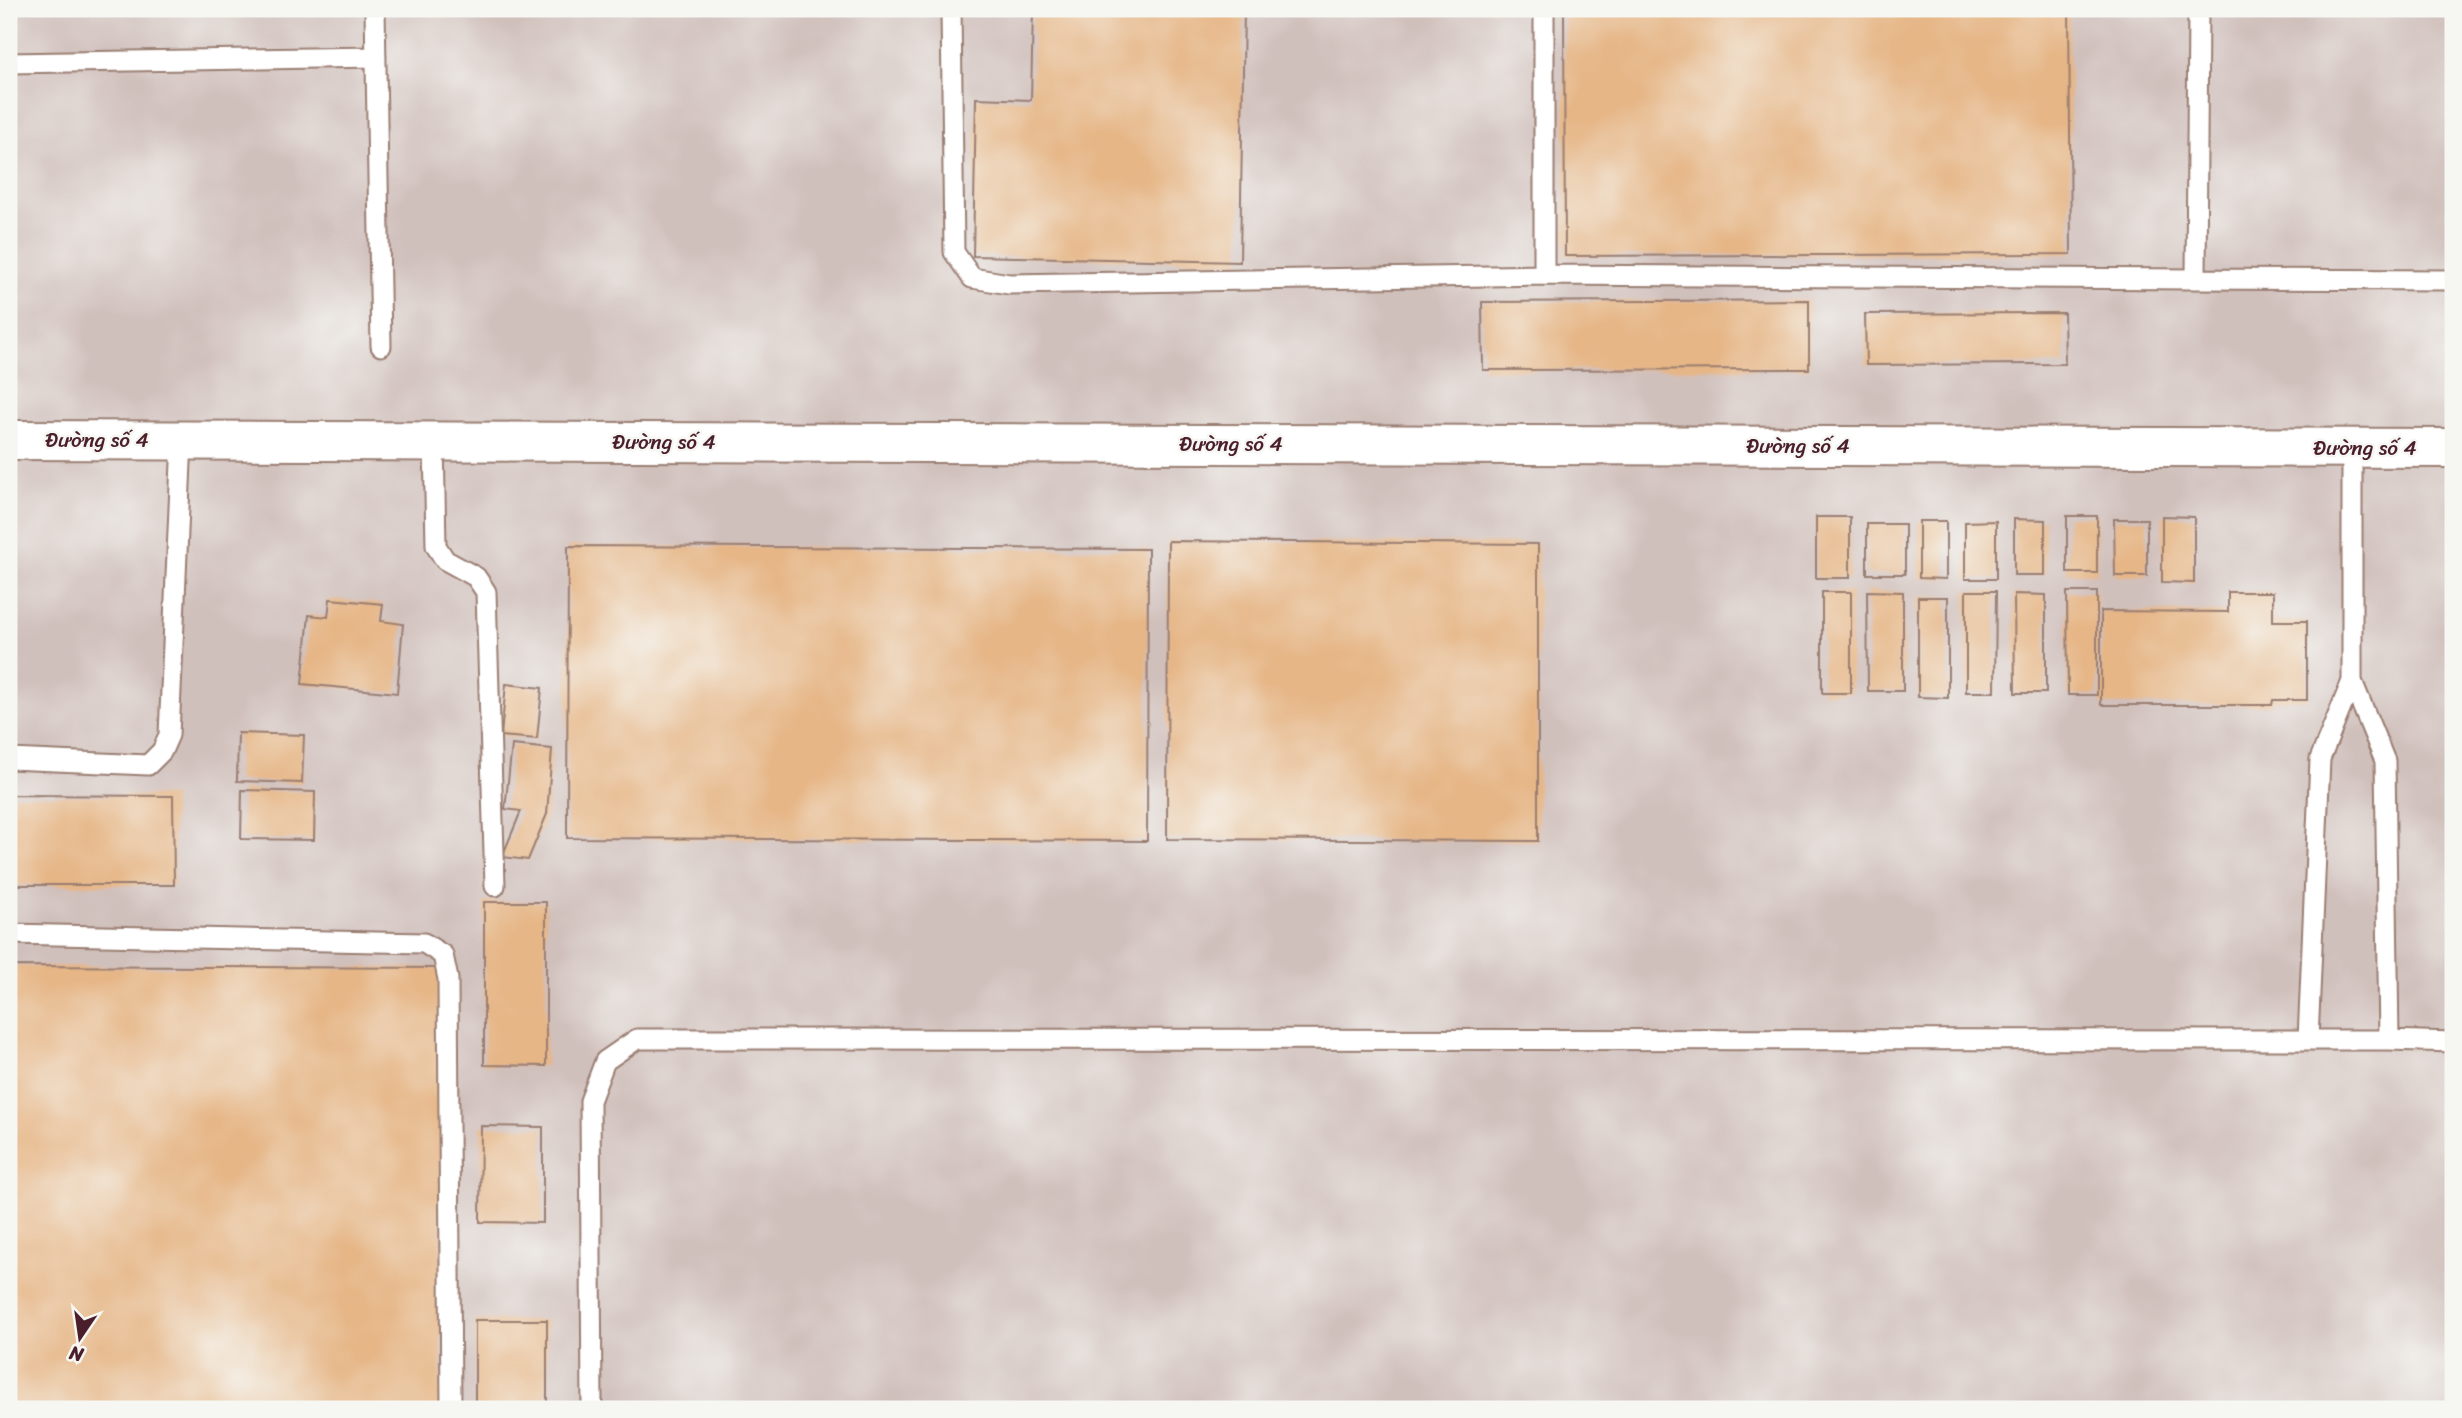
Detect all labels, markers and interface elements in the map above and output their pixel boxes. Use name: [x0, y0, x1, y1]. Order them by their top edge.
street label: Đường số 4: [45, 421, 149, 459]
street label: Đường số 4: [612, 423, 716, 461]
street label: Đường số 4: [1179, 425, 1283, 463]
street label: Đường số 4: [1746, 427, 1850, 465]
street label: Đường số 4: [2313, 429, 2417, 467]
north arrow: [46, 1302, 116, 1372]
text: N: [65, 1336, 87, 1372]

